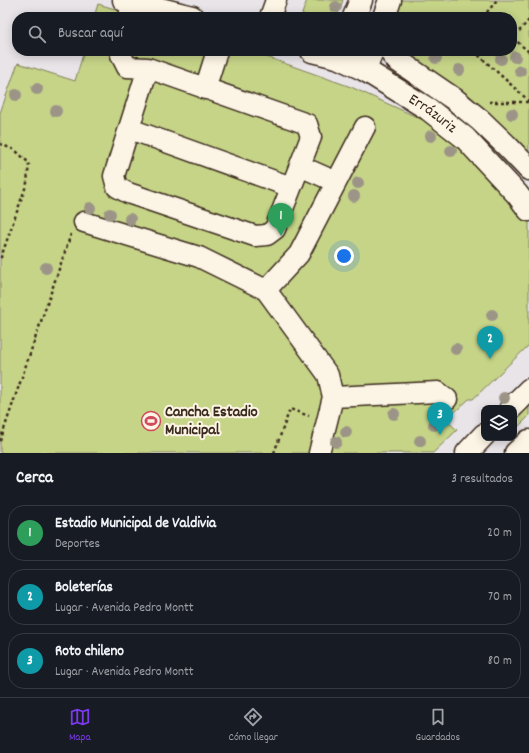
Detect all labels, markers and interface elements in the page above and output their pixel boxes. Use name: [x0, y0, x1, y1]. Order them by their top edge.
search box: [12, 12, 517, 56]
icon: search: [26, 23, 48, 45]
text: Buscar aquí: [58, 23, 123, 45]
street label: Errázuriz: [404, 88, 462, 139]
pin: 1: [268, 203, 294, 236]
your location: [334, 246, 354, 266]
pin: 2: [477, 326, 503, 359]
place label: Cancha Estadio Municipal: [165, 401, 258, 442]
pin: 3: [427, 402, 453, 435]
map controls: [481, 405, 517, 441]
button: layers: [481, 405, 517, 441]
sports icon: Cancha Estadio Municipal: [140, 410, 162, 432]
text: Cerca: [16, 467, 53, 491]
text: 3 resultados: [451, 470, 513, 489]
text: Estadio Municipal de Valdivia: [55, 513, 216, 535]
text: 1: [29, 524, 31, 543]
text: 20 m: [487, 524, 512, 543]
text: Deportes: [55, 535, 100, 554]
text: Boleterías: [55, 577, 113, 599]
text: 2: [27, 588, 33, 607]
text: 70 m: [488, 588, 512, 607]
text: Lugar · Avenida Pedro Montt: [55, 599, 194, 618]
text: Roto chileno: [55, 641, 124, 663]
text: 3: [27, 652, 33, 671]
text: 80 m: [488, 652, 512, 671]
text: Lugar · Avenida Pedro Montt: [55, 663, 194, 682]
tab: Mapa: [69, 706, 91, 746]
tab: Cómo llegar: [229, 706, 278, 746]
tab: Guardados: [416, 706, 460, 746]

